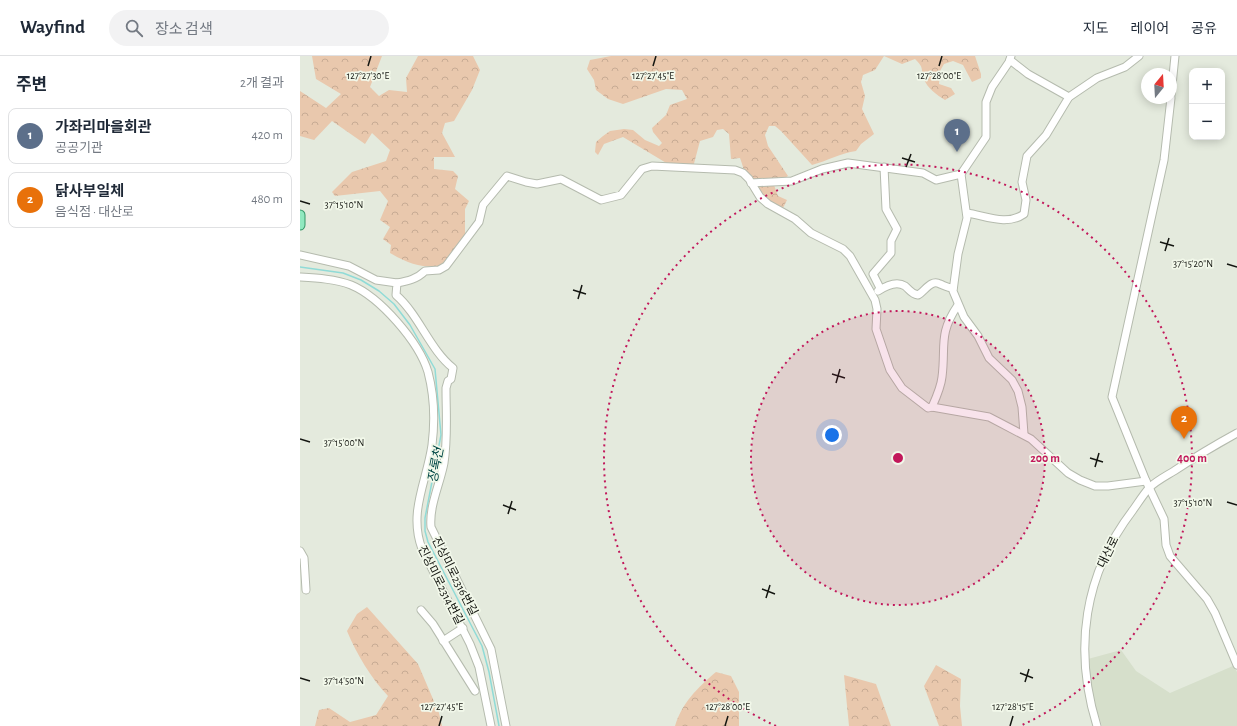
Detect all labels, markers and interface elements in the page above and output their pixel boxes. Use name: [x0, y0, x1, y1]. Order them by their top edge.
search box: [109, 10, 389, 46]
icon: search: [123, 17, 145, 39]
text: Wayfind: [20, 18, 85, 37]
text: 장소 검색: [155, 22, 213, 37]
text: 지도: [1083, 22, 1109, 36]
text: 레이어: [1131, 22, 1169, 36]
text: 공유: [1191, 22, 1217, 36]
north arrow: [1141, 68, 1177, 104]
map controls: [1189, 68, 1225, 140]
button: +: [1189, 68, 1225, 104]
text: 127°27'30"E: [347, 71, 389, 81]
text: 127°27'45"E: [632, 71, 674, 81]
text: 127°28'00"E: [917, 71, 961, 81]
text: 주변: [16, 76, 47, 93]
text: 2개 결과: [240, 77, 284, 90]
button: −: [1189, 104, 1225, 140]
pin: 1: [944, 119, 970, 152]
text: 가좌리마을회관: [55, 120, 152, 135]
text: 1: [28, 129, 32, 142]
text: 420 m: [251, 129, 283, 142]
text: 공공기관: [55, 142, 103, 155]
text: 닭사부일체: [55, 184, 124, 199]
text: 2: [27, 193, 33, 206]
text: 480 m: [251, 193, 283, 206]
text: 37°15'10"N: [325, 200, 363, 210]
text: 음식점 · 대산로: [55, 206, 134, 219]
text: 37°15'20"N: [1173, 259, 1213, 269]
pin: 2: [1171, 406, 1197, 439]
your location: [822, 425, 842, 445]
text: 37°15'00"N: [324, 438, 364, 448]
water label: 장록천: [426, 445, 446, 484]
centre of rings: [891, 451, 905, 465]
text: 200 m: [1030, 452, 1060, 464]
text: 400 m: [1177, 452, 1207, 464]
text: 37°15'10"N: [1174, 498, 1212, 508]
street label: 대산로: [1095, 534, 1121, 570]
street label: 진상미로2316번길: [430, 535, 480, 617]
street label: 진상미로2314번길: [416, 544, 466, 626]
text: 37°14'50"N: [324, 676, 364, 686]
text: 127°27'45"E: [421, 702, 463, 712]
text: 127°28'00"E: [706, 702, 750, 712]
text: 127°28'15"E: [992, 702, 1034, 712]

